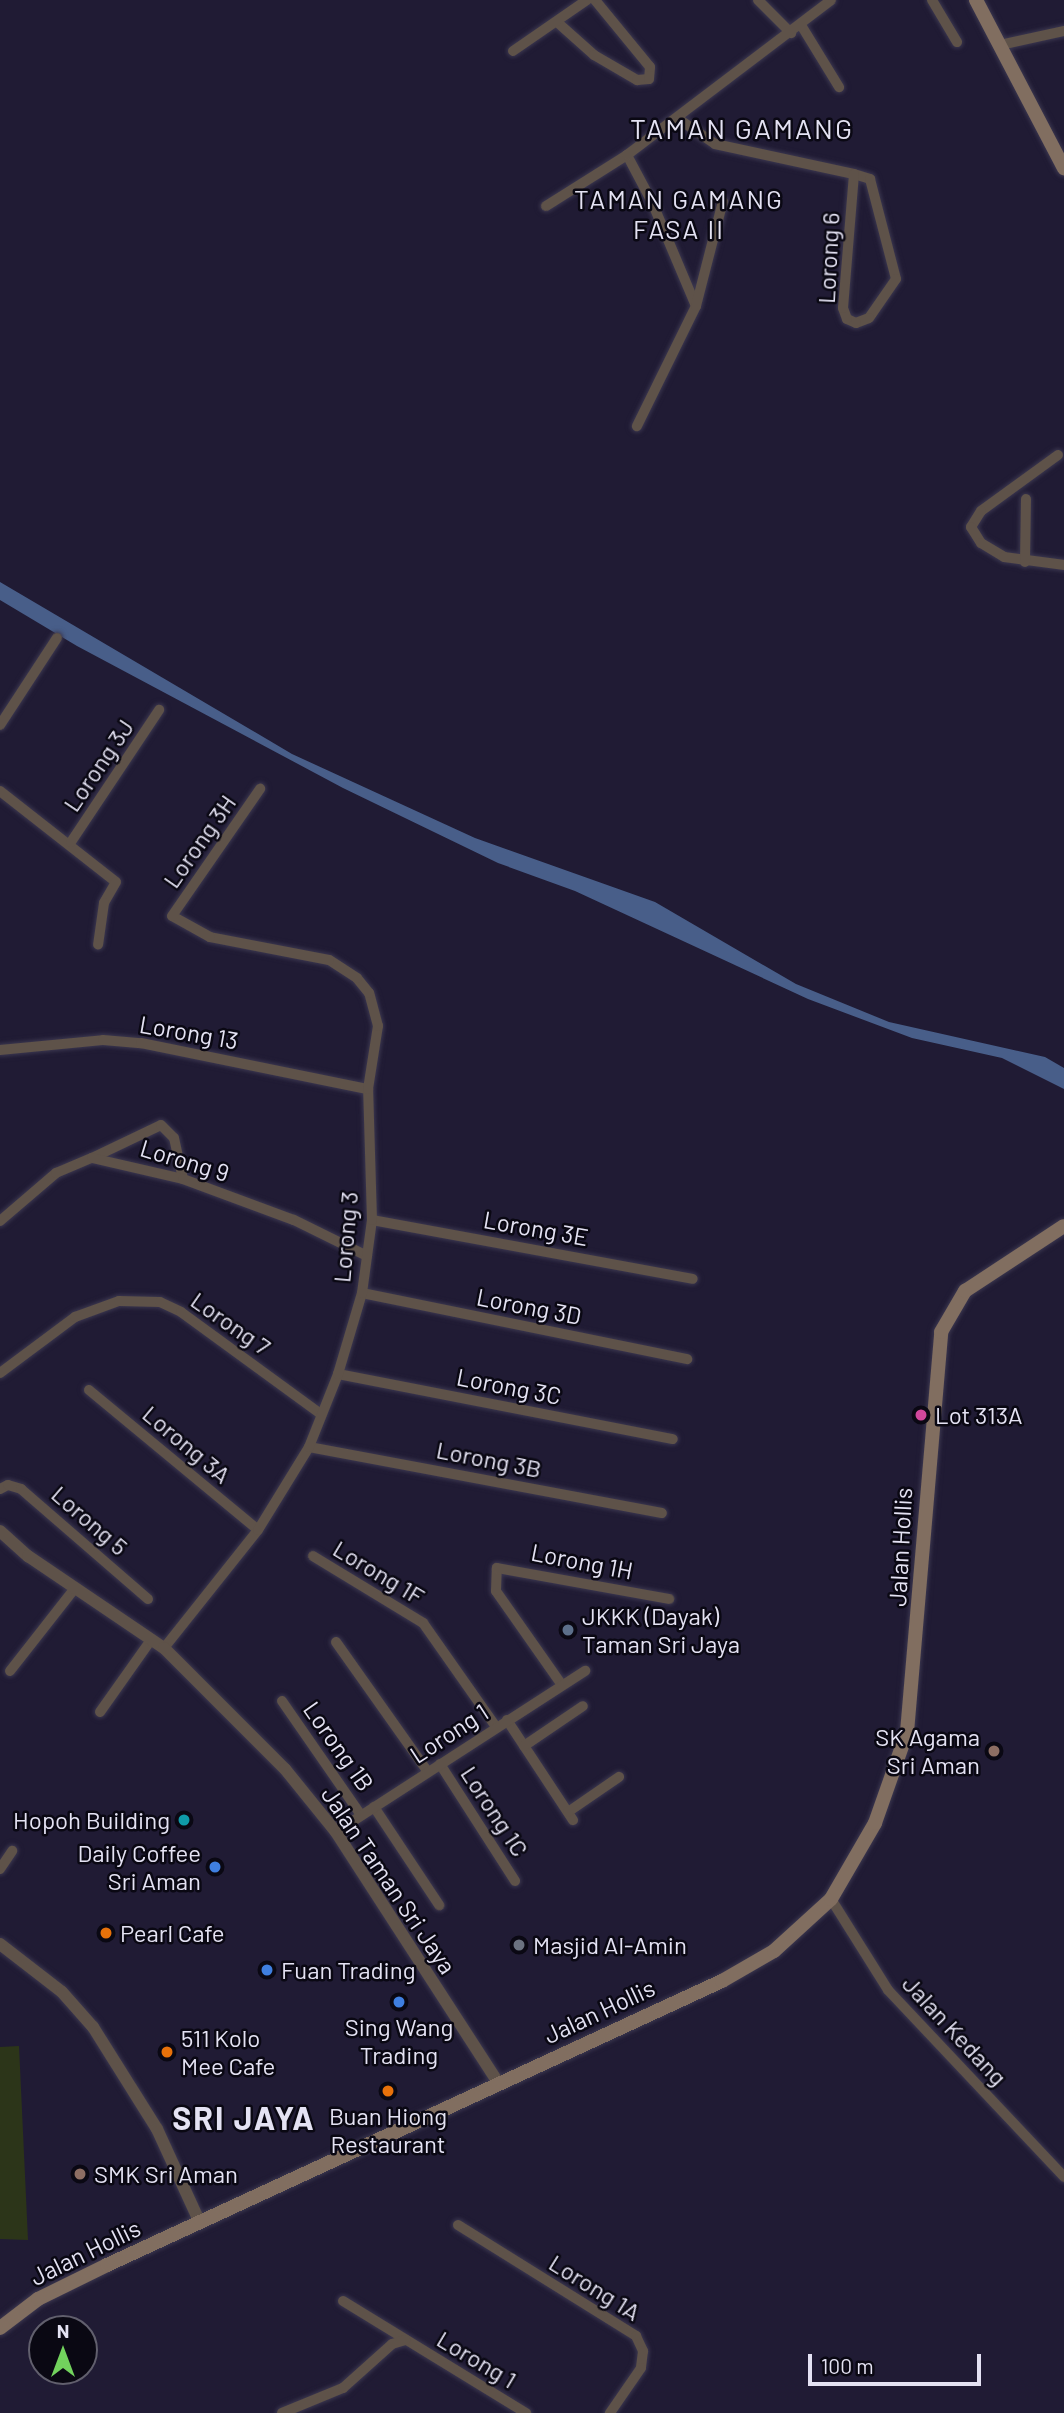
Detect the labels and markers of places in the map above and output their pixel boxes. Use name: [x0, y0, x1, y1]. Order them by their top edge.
place label: Lot 313A: [935, 1401, 1023, 1429]
marker: Lot 313A: [913, 1407, 929, 1423]
place label: JKKK (Dayak) Taman Sri Jaya: [582, 1602, 740, 1658]
marker: JKKK (Dayak) Taman Sri Jaya: [560, 1622, 576, 1638]
place label: SK Agama Sri Aman: [875, 1723, 980, 1779]
marker: SK Agama Sri Aman: [986, 1743, 1002, 1759]
place label: Hopoh Building: [13, 1806, 170, 1834]
marker: Hopoh Building: [176, 1812, 192, 1828]
place label: Daily Coffee Sri Aman: [78, 1839, 201, 1895]
marker: Daily Coffee Sri Aman: [207, 1859, 223, 1875]
place label: Pearl Cafe: [120, 1919, 225, 1947]
marker: Pearl Cafe: [98, 1925, 114, 1941]
place label: Masjid Al-Amin: [533, 1931, 687, 1959]
marker: Masjid Al-Amin: [511, 1937, 527, 1953]
place label: Fuan Trading: [281, 1956, 415, 1984]
marker: Fuan Trading: [259, 1962, 275, 1978]
marker: Sing Wang Trading: [391, 1994, 407, 2010]
place label: Sing Wang Trading: [345, 2013, 453, 2069]
place label: 511 Kolo Mee Cafe: [181, 2024, 275, 2080]
marker: 511 Kolo Mee Cafe: [159, 2044, 175, 2060]
marker: Buan Hiong Restaurant: [380, 2083, 396, 2099]
place label: Buan Hiong Restaurant: [329, 2102, 447, 2158]
place label: SMK Sri Aman: [94, 2160, 238, 2188]
marker: SMK Sri Aman: [72, 2166, 88, 2182]

